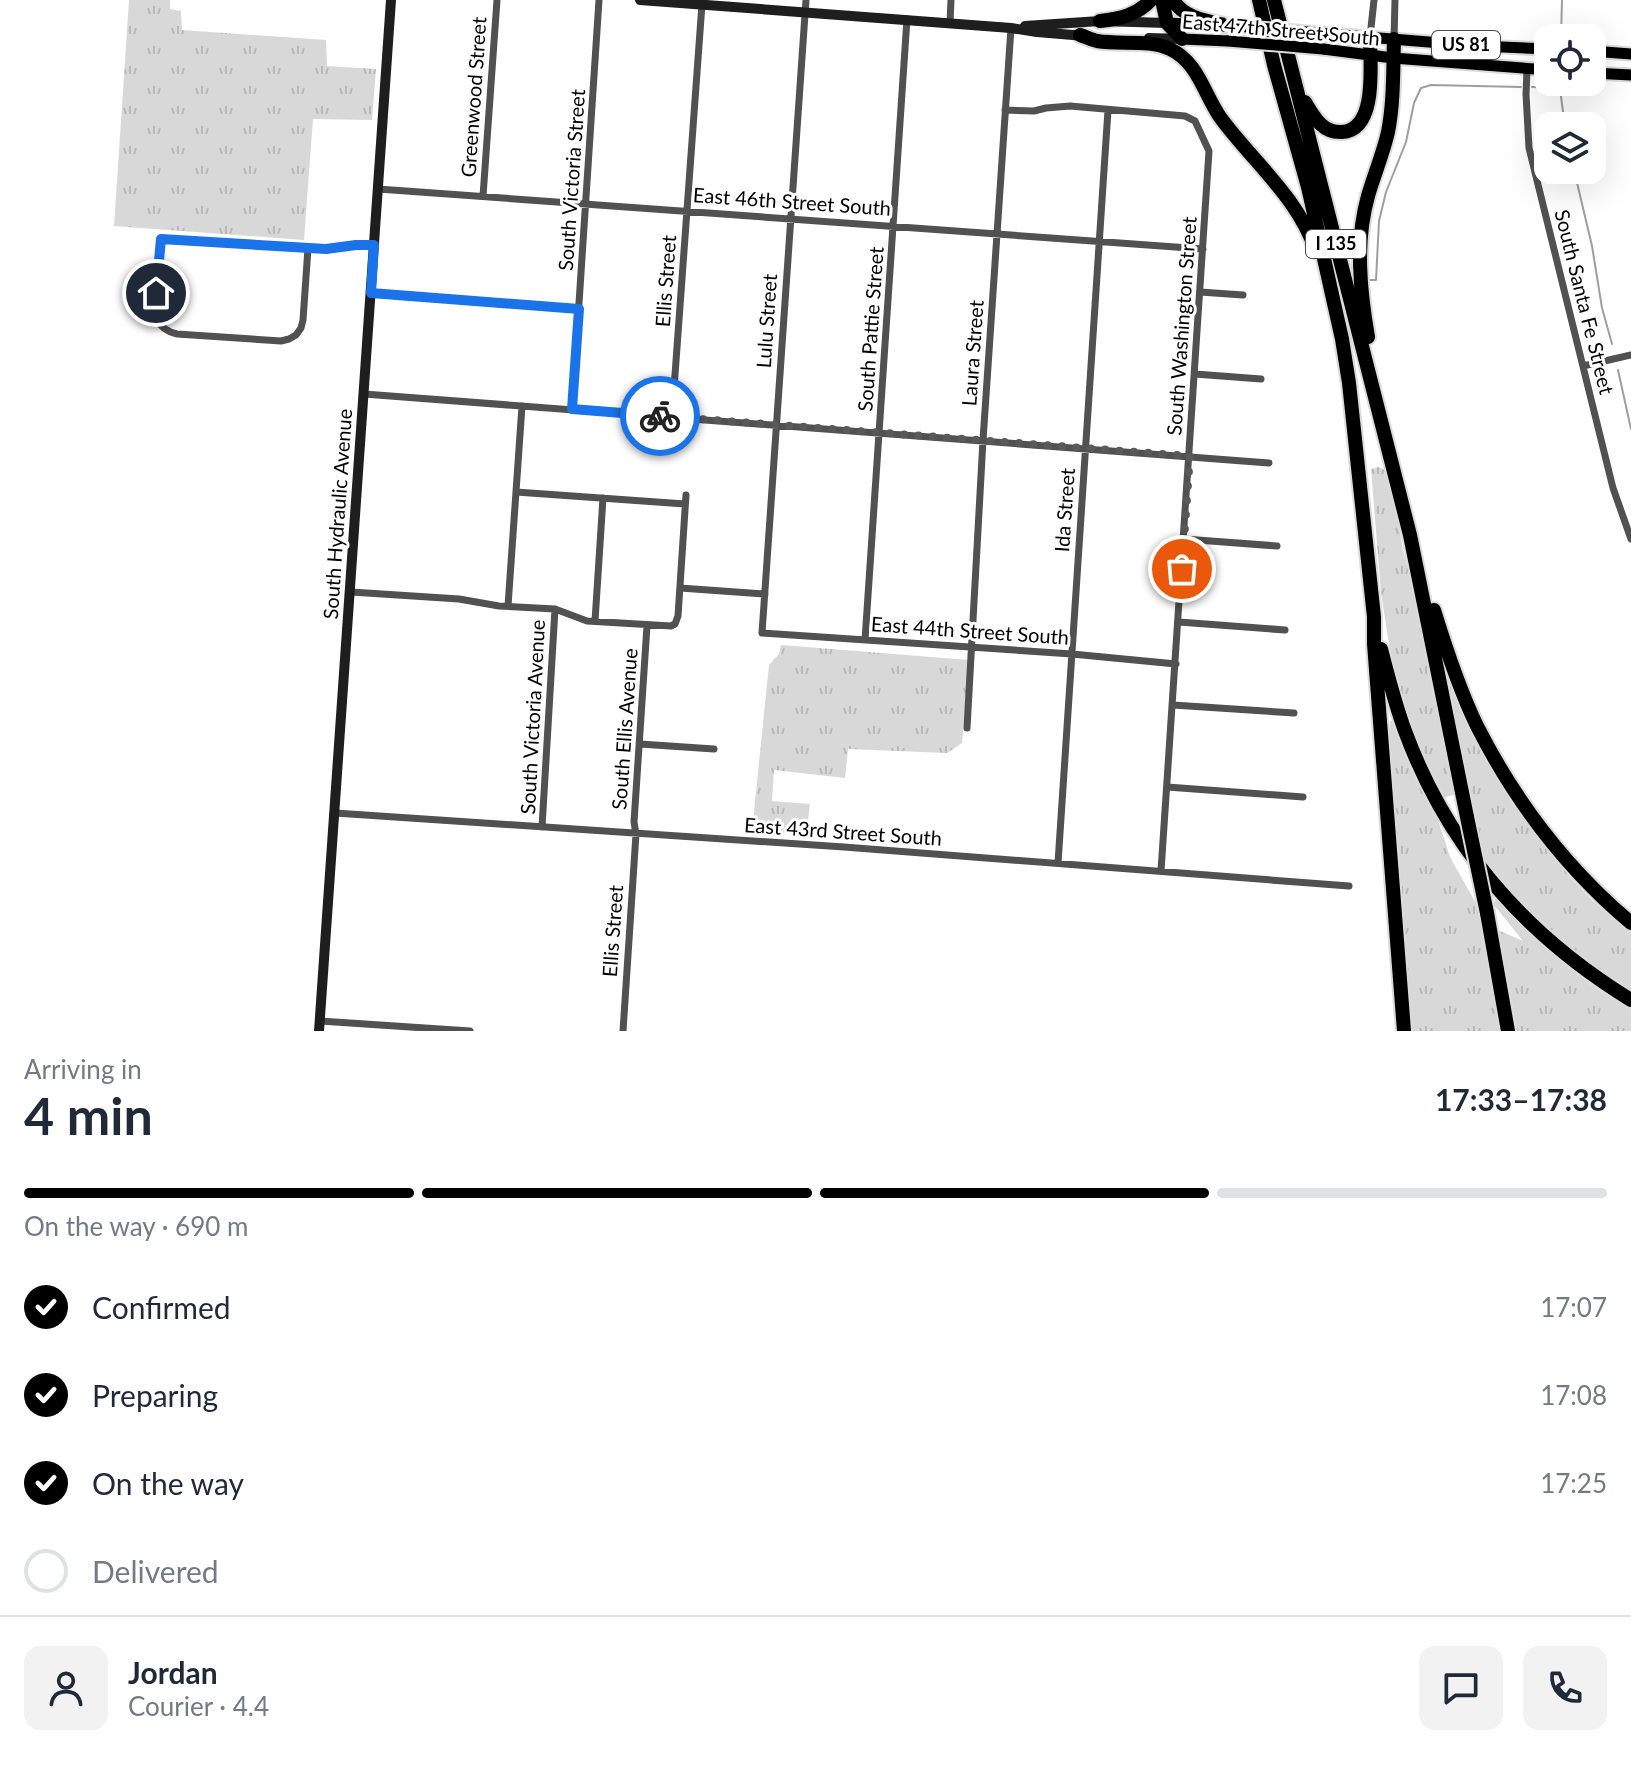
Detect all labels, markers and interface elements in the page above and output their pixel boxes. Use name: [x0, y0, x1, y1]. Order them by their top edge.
street label: East 47th Street South: [1181, 8, 1381, 50]
street label: Greenwood Street: [455, 16, 491, 178]
map controls: [1534, 24, 1606, 184]
button: locate: [1534, 24, 1606, 96]
road number: US 81: [1432, 31, 1500, 59]
street label: South Victoria Street: [553, 88, 589, 272]
button: layers: [1534, 112, 1606, 184]
street label: East 46th Street South: [692, 182, 892, 220]
street label: South Santa Fe Street: [1550, 207, 1620, 397]
street label: South Washington Street: [1161, 216, 1201, 436]
road number: I 135: [1306, 230, 1366, 258]
street label: Ellis Street: [650, 234, 680, 328]
street label: South Pattie Street: [852, 246, 888, 412]
pin: [122, 259, 190, 327]
icon: home: [134, 271, 178, 315]
street label: Lulu Street: [751, 273, 781, 369]
street label: Laura Street: [956, 299, 988, 407]
courier: [620, 376, 700, 456]
icon: bike: [638, 394, 682, 438]
street label: South Hydraulic Avenue: [318, 408, 356, 620]
street label: Ida Street: [1049, 467, 1079, 553]
pin: [1148, 535, 1216, 603]
icon: bag: [1160, 547, 1204, 591]
street label: East 44th Street South: [870, 611, 1070, 649]
street label: South Victoria Avenue: [515, 619, 549, 815]
street label: South Ellis Avenue: [606, 647, 642, 810]
street label: East 43rd Street South: [743, 812, 943, 850]
street label: Ellis Street: [597, 884, 627, 978]
text: Arriving in: [24, 1053, 142, 1085]
text: 17:33–17:38: [1435, 1081, 1607, 1117]
text: 4 min: [24, 1084, 153, 1146]
text: On the way · 690 m: [24, 1210, 248, 1242]
icon: check: [24, 1285, 68, 1329]
text: Confirmed: [92, 1289, 231, 1325]
text: 17:07: [1540, 1291, 1607, 1323]
icon: check: [24, 1373, 68, 1417]
text: Preparing: [92, 1377, 218, 1413]
text: 17:08: [1540, 1379, 1607, 1411]
icon: check: [24, 1461, 68, 1505]
text: On the way: [92, 1465, 244, 1501]
text: 17:25: [1540, 1467, 1607, 1499]
text: Delivered: [92, 1553, 219, 1589]
button: person: [24, 1646, 108, 1730]
button: chat: [1419, 1646, 1503, 1730]
button: phone: [1523, 1646, 1607, 1730]
text: Jordan: [128, 1654, 218, 1690]
text: Courier · 4.4: [128, 1690, 269, 1722]

